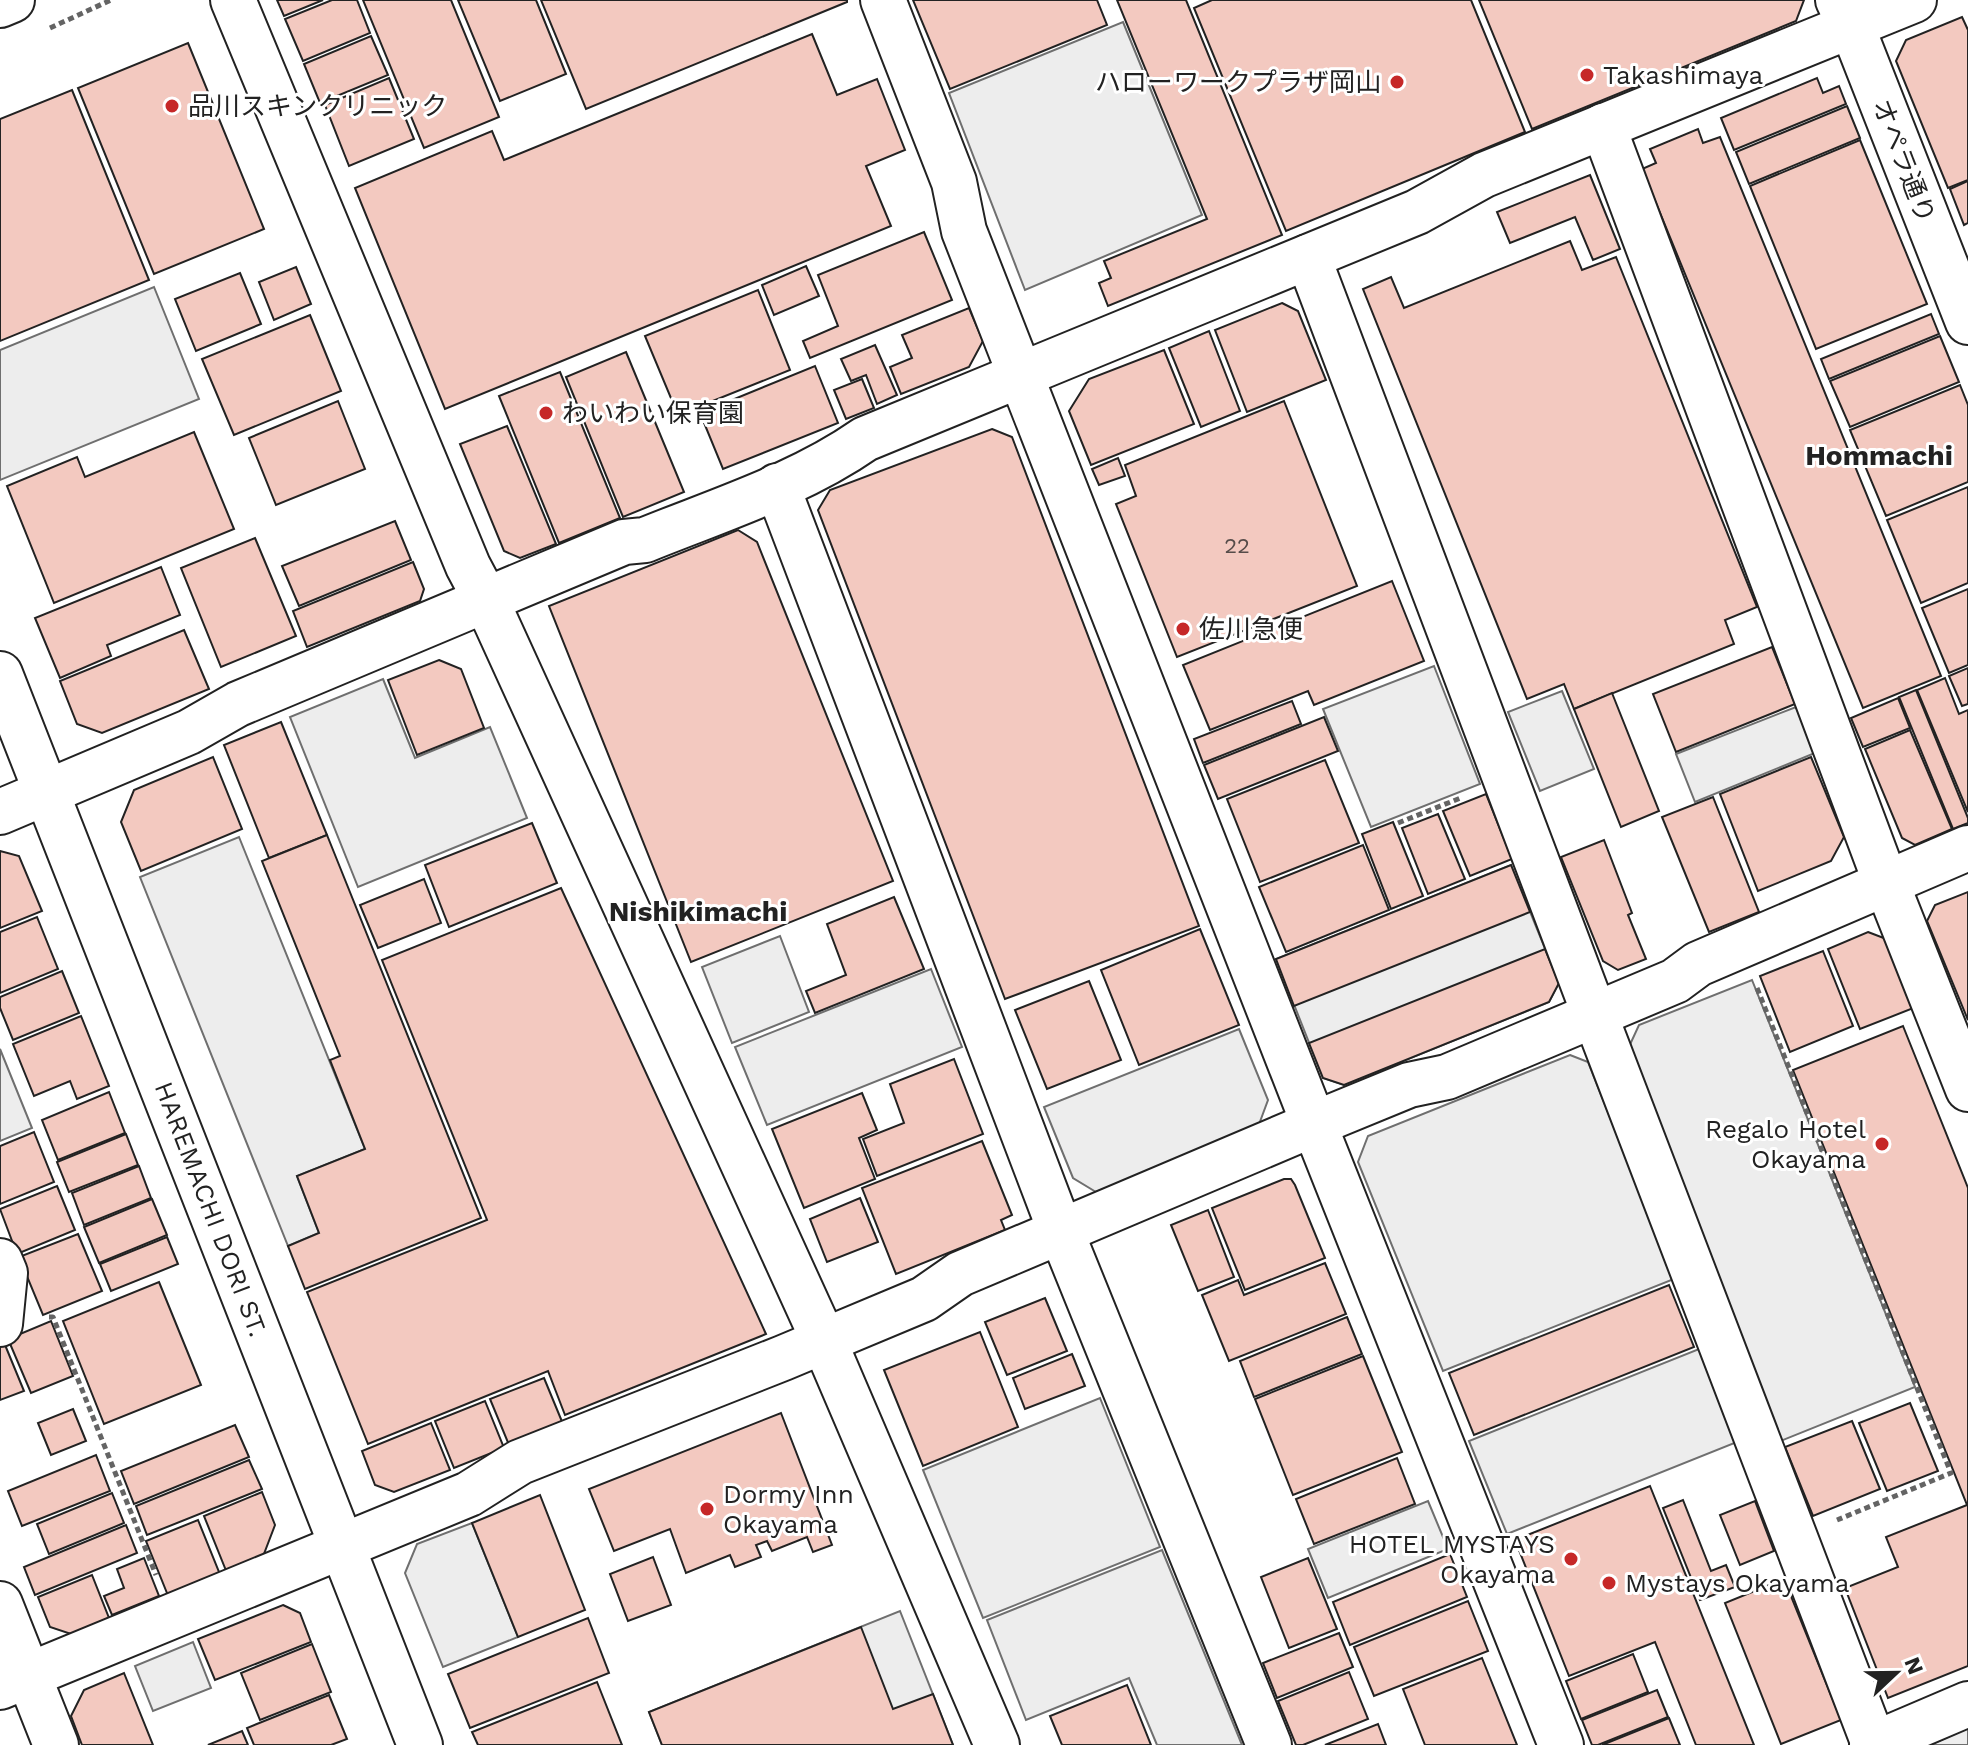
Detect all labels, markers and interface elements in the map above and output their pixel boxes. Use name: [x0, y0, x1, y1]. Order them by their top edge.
place label: Takashimaya: [1603, 60, 1764, 90]
marker: Takashimaya: [1578, 66, 1596, 84]
place label: ハローワークプラザ岡山: [1095, 67, 1381, 97]
marker: ハローワークプラザ岡山: [1388, 73, 1406, 91]
place label: 品川スキンクリニック: [188, 91, 447, 121]
street label: オペラ通り: [1867, 95, 1941, 227]
marker: 品川スキンクリニック: [163, 97, 181, 115]
place label: わいわい保育園: [562, 398, 744, 428]
marker: わいわい保育園: [537, 404, 555, 422]
district label: Hommachi: [1805, 439, 1953, 472]
house number: 22: [1224, 533, 1250, 558]
place label: 佐川急便: [1199, 614, 1303, 644]
marker: 佐川急便: [1174, 620, 1192, 638]
district label: Nishikimachi: [609, 895, 787, 928]
street label: HAREMACHI DORI ST.: [149, 1077, 273, 1341]
place label: Regalo Hotel Okayama: [1705, 1114, 1866, 1174]
marker: Regalo Hotel Okayama: [1873, 1135, 1891, 1153]
place label: Dormy Inn Okayama: [723, 1479, 854, 1539]
marker: Dormy Inn Okayama: [698, 1500, 716, 1518]
place label: HOTEL MYSTAYS Okayama: [1349, 1529, 1555, 1589]
marker: HOTEL MYSTAYS Okayama: [1562, 1550, 1580, 1568]
place label: Mystays Okayama: [1625, 1568, 1850, 1598]
marker: Mystays Okayama: [1600, 1574, 1618, 1592]
north arrow: [1856, 1633, 1936, 1713]
text: N: [1899, 1653, 1929, 1678]

